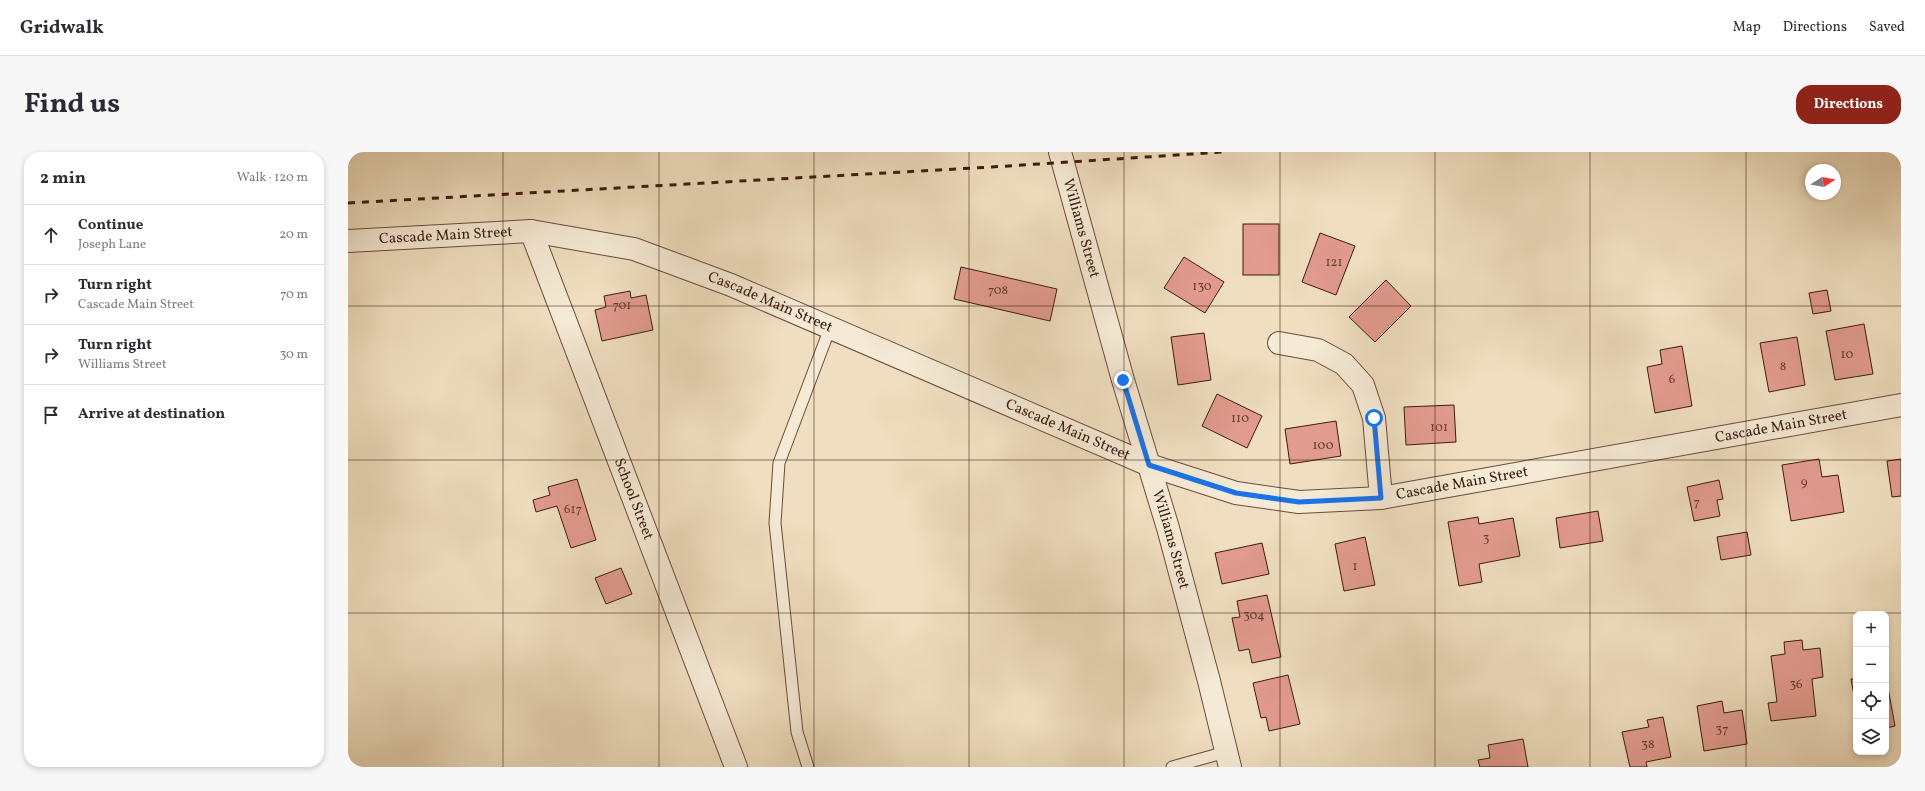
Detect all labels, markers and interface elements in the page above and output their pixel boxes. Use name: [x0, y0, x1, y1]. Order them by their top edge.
text: Gridwalk: [20, 15, 104, 41]
text: Map: [1733, 18, 1761, 37]
text: Directions: [1783, 18, 1847, 37]
text: Saved: [1869, 18, 1905, 37]
text: Find us: [24, 85, 120, 124]
button: Directions: [1796, 85, 1901, 124]
north arrow: [1805, 164, 1841, 200]
text: 2 min: [40, 167, 86, 190]
text: Walk · 120 m: [237, 169, 308, 187]
street label: Williams Street: [1057, 176, 1105, 280]
text: Continue: [78, 215, 143, 236]
street label: Cascade Main Street: [378, 222, 513, 250]
icon: ahead: [40, 224, 62, 246]
text: 20 m: [279, 226, 308, 244]
text: Joseph Lane: [78, 236, 146, 254]
house number: 121: [1325, 254, 1343, 272]
street label: Cascade Main Street: [705, 267, 836, 338]
text: Turn right: [78, 275, 152, 296]
house number: 130: [1192, 278, 1212, 296]
house number: 708: [988, 282, 1008, 300]
icon: right: [40, 284, 62, 306]
text: 70 m: [280, 286, 308, 304]
text: Cascade Main Street: [78, 296, 194, 314]
house number: 701: [613, 297, 631, 315]
text: Turn right: [78, 335, 152, 356]
icon: right: [40, 344, 62, 366]
text: 30 m: [280, 346, 308, 364]
house number: 10: [1841, 346, 1854, 364]
text: Williams Street: [78, 356, 166, 374]
house number: 8: [1780, 358, 1786, 376]
route end: [1114, 371, 1132, 389]
house number: 6: [1669, 371, 1676, 389]
street label: Cascade Main Street: [1002, 394, 1133, 466]
icon: arrive: [40, 404, 62, 426]
text: Arrive at destination: [78, 404, 225, 425]
street label: Cascade Main Street: [1713, 404, 1849, 449]
route start: [1365, 409, 1383, 427]
house number: 110: [1231, 410, 1249, 428]
house number: 101: [1430, 419, 1448, 437]
house number: 100: [1313, 437, 1334, 455]
street label: School Street: [608, 455, 659, 543]
street label: Cascade Main Street: [1394, 461, 1530, 506]
house number: 9: [1801, 474, 1808, 492]
street label: Williams Street: [1147, 487, 1194, 591]
house number: 7: [1694, 494, 1700, 512]
house number: 617: [564, 501, 582, 519]
house number: 3: [1483, 530, 1490, 548]
house number: 1: [1352, 558, 1358, 576]
house number: 304: [1243, 607, 1265, 625]
map controls: [1853, 611, 1889, 755]
button: +: [1853, 611, 1889, 647]
button: −: [1853, 647, 1889, 683]
house number: 36: [1789, 676, 1803, 694]
button: locate: [1853, 683, 1889, 719]
button: layers: [1853, 719, 1889, 755]
house number: 37: [1716, 721, 1728, 739]
house number: 38: [1641, 736, 1655, 754]

